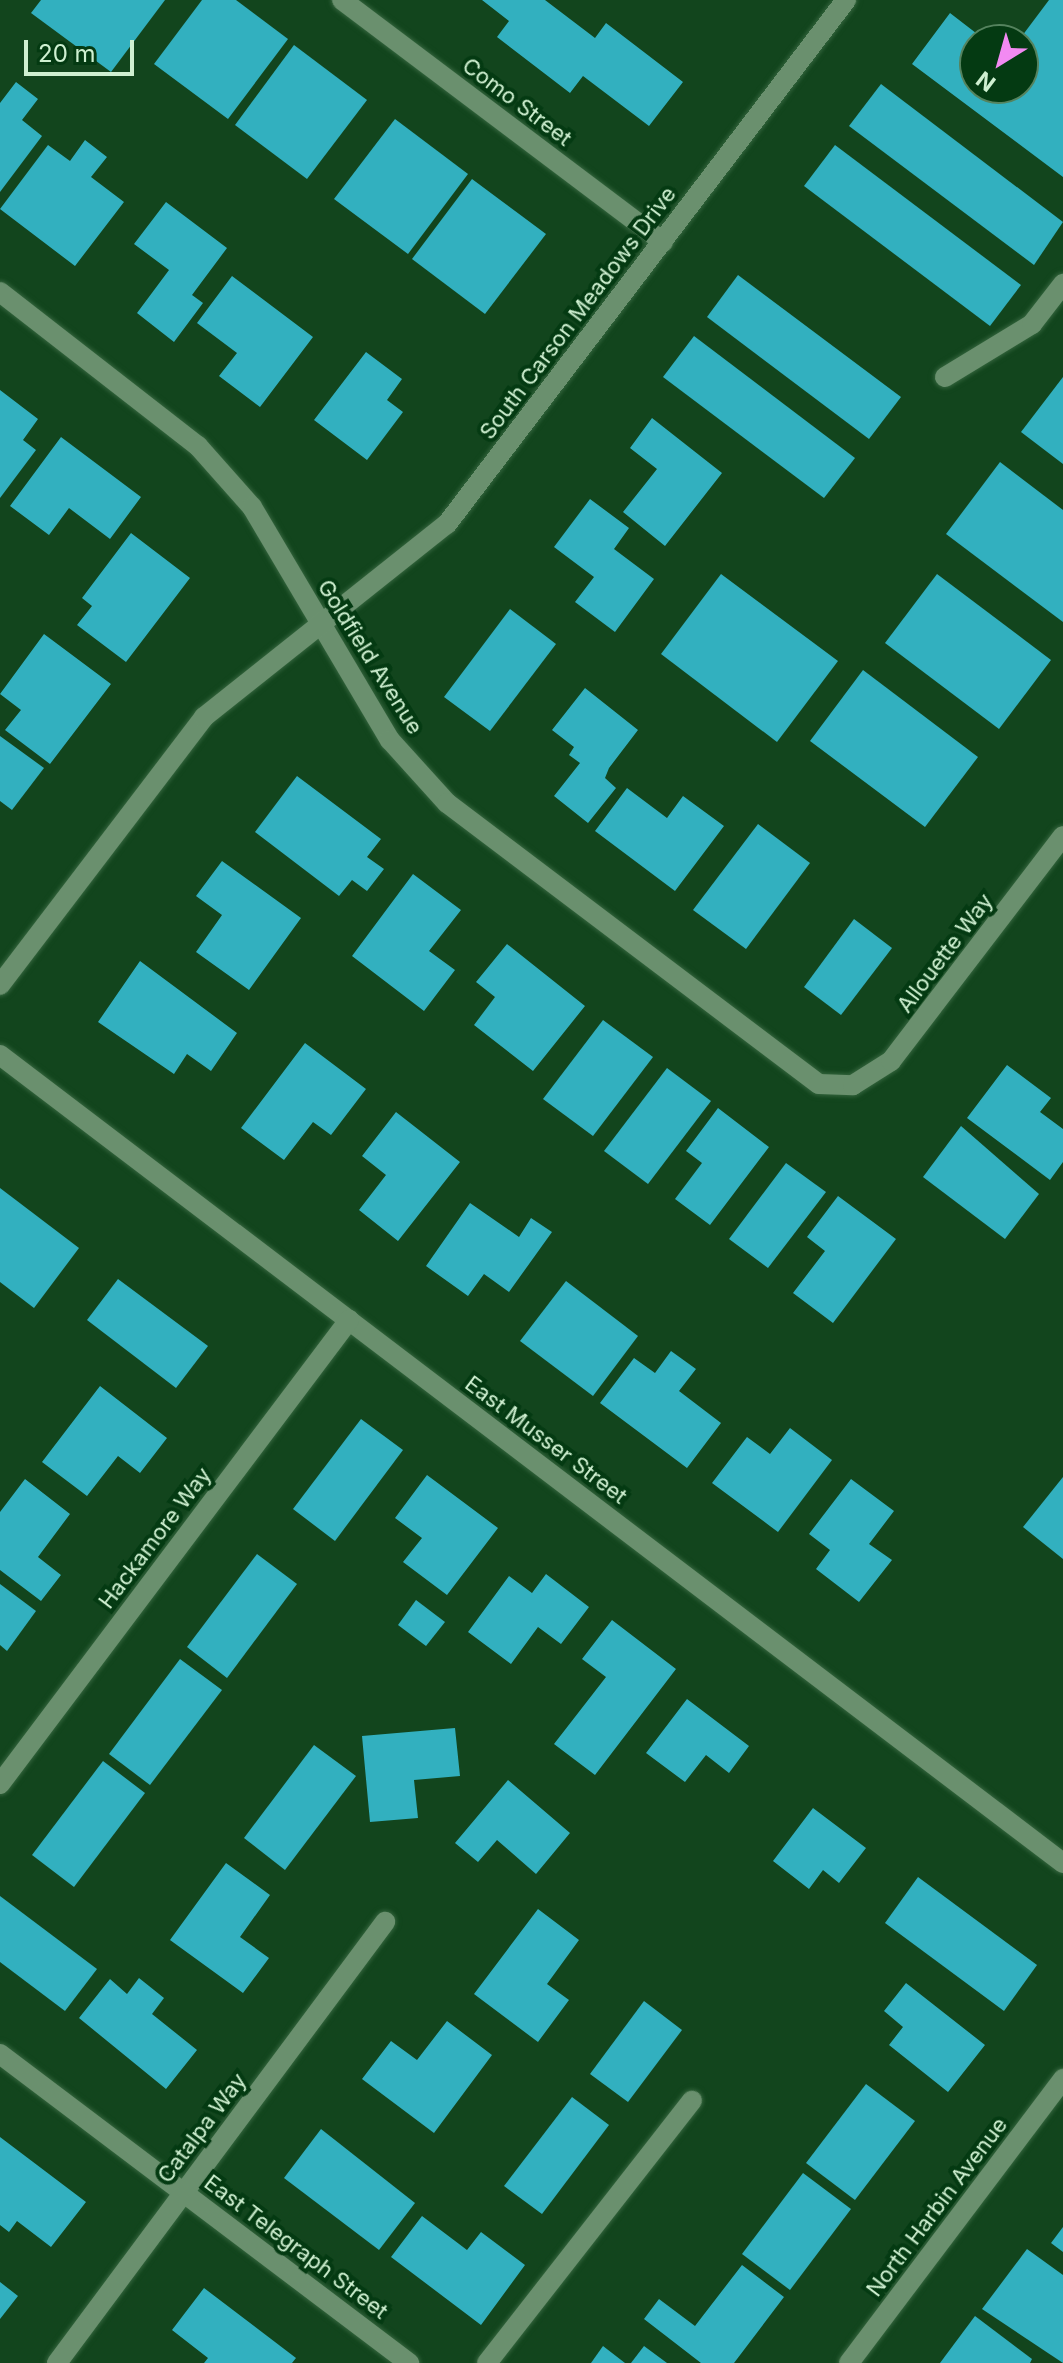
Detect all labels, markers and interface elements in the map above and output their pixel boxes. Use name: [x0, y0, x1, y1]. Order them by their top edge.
scale bar: [28, 24, 138, 74]
north arrow: [959, 24, 1039, 104]
text: 20 m: [38, 39, 96, 68]
street label: Como Street: [457, 52, 577, 152]
text: N: [971, 66, 1000, 97]
street label: South Carson Meadows Drive: [474, 182, 682, 444]
street label: Goldfield Avenue: [312, 575, 428, 739]
street label: Allouette Way: [892, 888, 998, 1018]
street label: East Musser Street: [460, 1370, 632, 1510]
street label: Hackamore Way: [93, 1462, 217, 1614]
street label: Catalpa Way: [152, 2068, 252, 2188]
street label: North Harbin Avenue: [861, 2112, 1013, 2302]
street label: East Telegraph Street: [199, 2169, 393, 2325]

